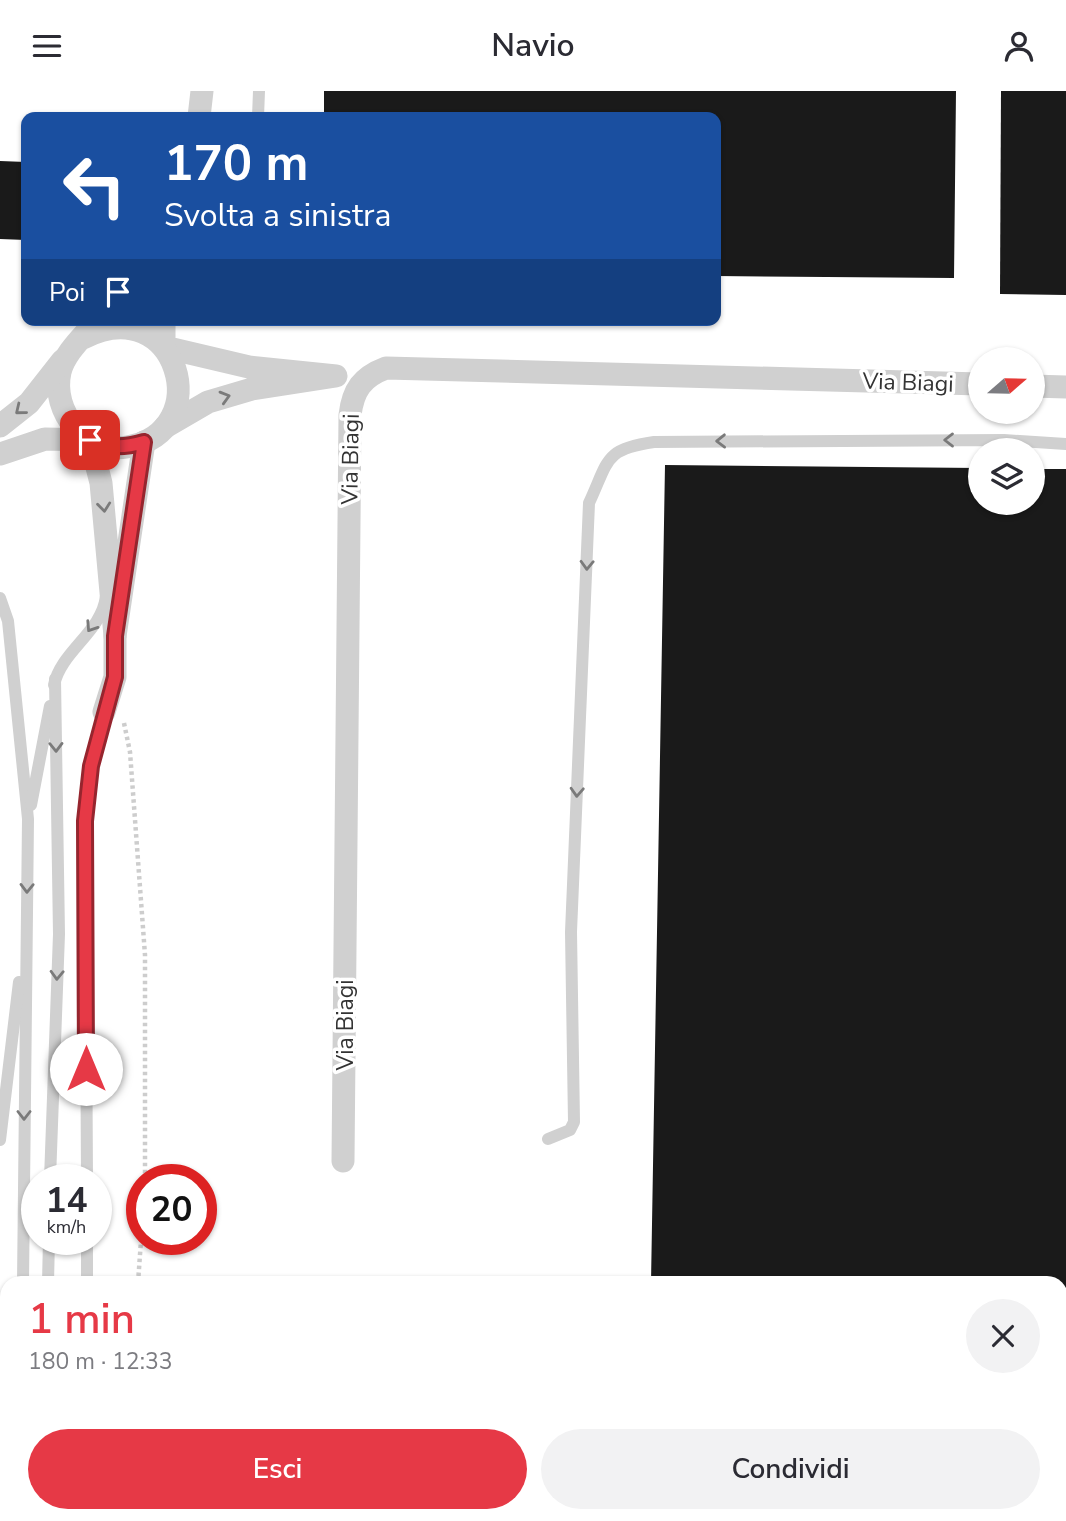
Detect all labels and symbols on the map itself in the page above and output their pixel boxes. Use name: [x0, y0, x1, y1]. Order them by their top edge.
north arrow: [968, 347, 1045, 423]
street label: Via Biagi: [861, 365, 954, 400]
one-way arrow: [219, 391, 231, 406]
one-way arrow: [16, 402, 29, 414]
pin: [60, 410, 120, 470]
street label: Via Biagi: [334, 413, 367, 506]
one-way arrow: [943, 432, 954, 448]
one-way arrow: [716, 433, 726, 449]
one-way arrow: [96, 501, 111, 513]
one-way arrow: [579, 559, 594, 570]
one-way arrow: [87, 619, 100, 632]
one-way arrow: [48, 742, 64, 753]
one-way arrow: [570, 787, 585, 798]
one-way arrow: [19, 883, 35, 893]
one-way arrow: [50, 969, 65, 980]
street label: Via Biagi: [330, 979, 361, 1072]
position arrow: [49, 1032, 123, 1106]
one-way arrow: [16, 1110, 32, 1121]
speed limit sign: 20: [126, 1164, 217, 1255]

